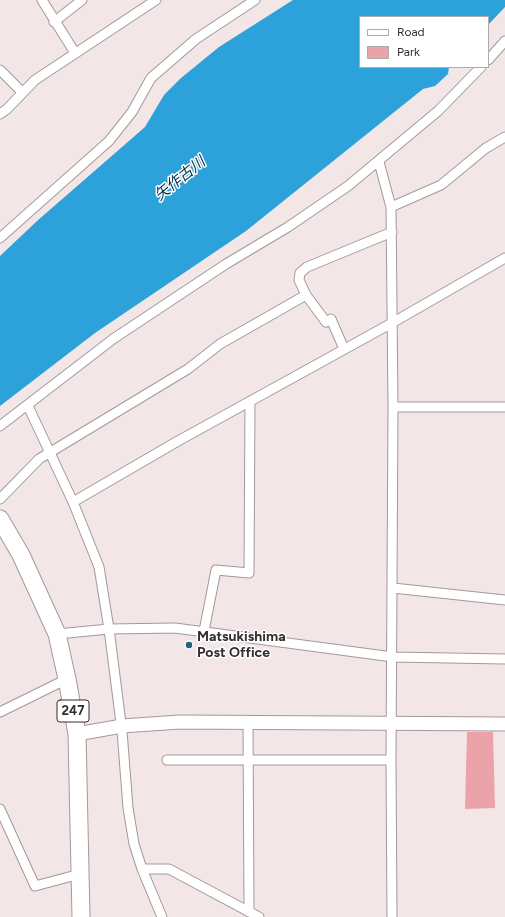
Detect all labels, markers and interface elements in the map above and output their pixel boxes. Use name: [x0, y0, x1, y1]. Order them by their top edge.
legend: [359, 16, 489, 68]
text: Road: [397, 25, 425, 39]
text: Park: [397, 45, 420, 59]
water label: 矢作古川: [151, 153, 209, 205]
place label: Matsukishima Post Office: [197, 629, 286, 662]
marker: Matsukishima Post Office: [184, 640, 194, 650]
road number: 247: [57, 700, 89, 722]

